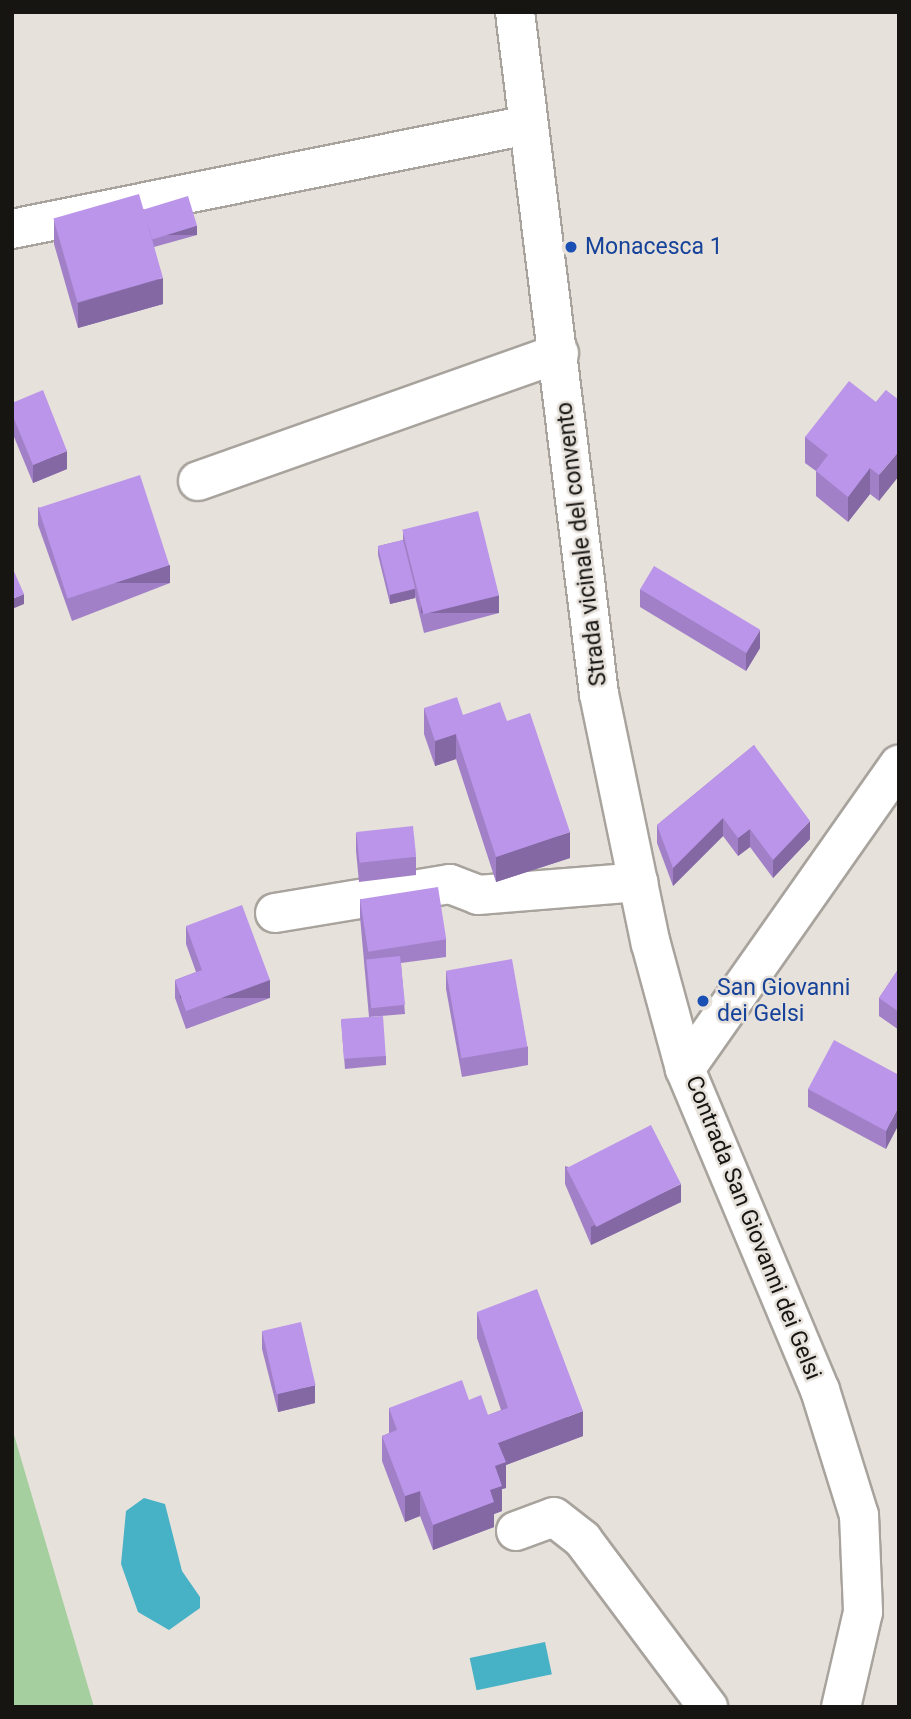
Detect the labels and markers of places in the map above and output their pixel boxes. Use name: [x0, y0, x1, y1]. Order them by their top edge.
place label: Monacesca 1: [585, 233, 723, 261]
marker: Monacesca 1: [563, 239, 579, 255]
place label: San Giovanni dei Gelsi: [717, 974, 850, 1028]
marker: San Giovanni dei Gelsi: [695, 993, 711, 1009]

